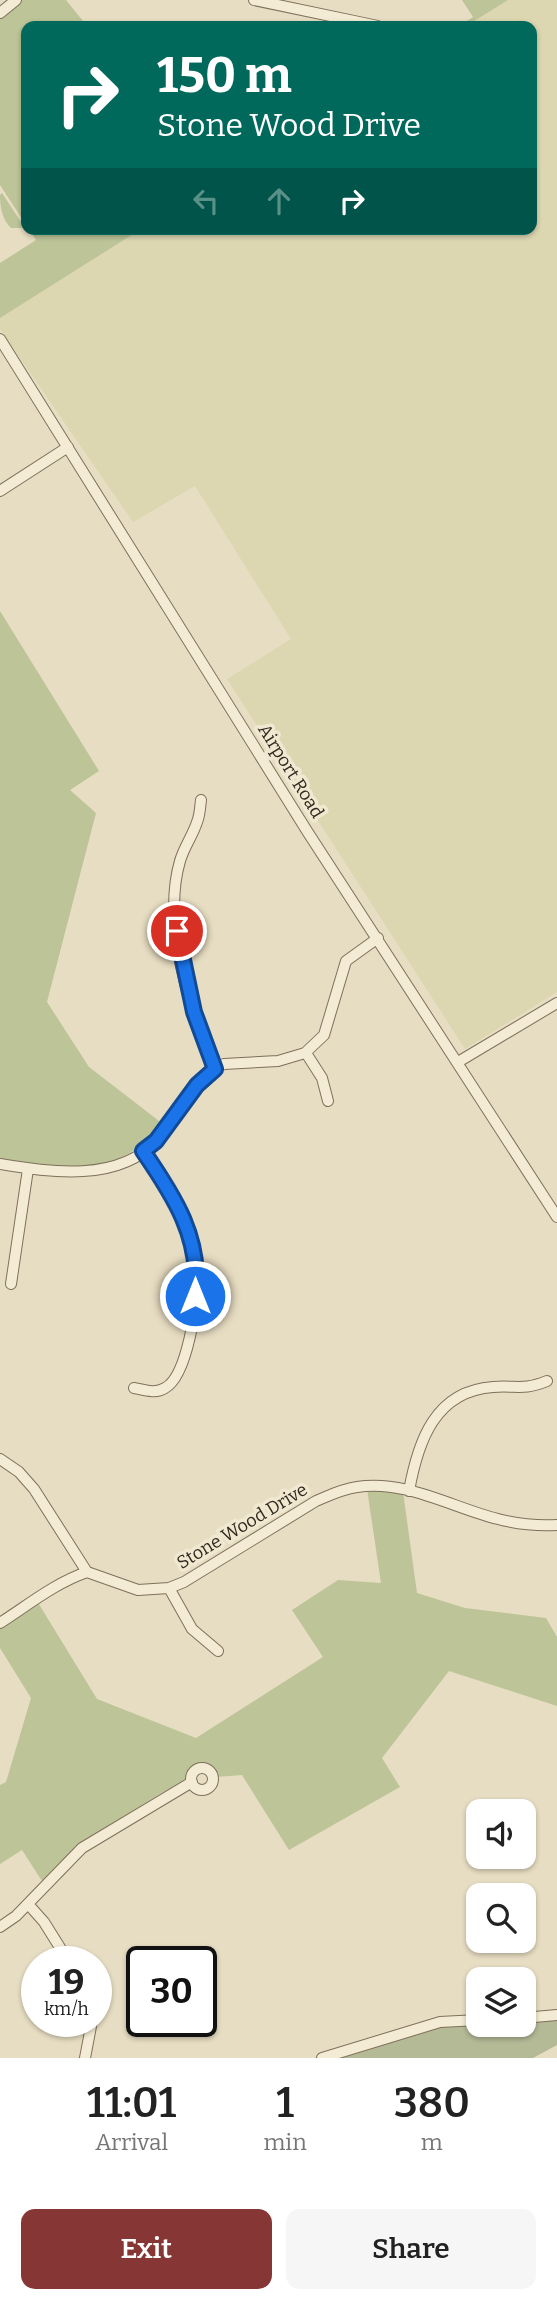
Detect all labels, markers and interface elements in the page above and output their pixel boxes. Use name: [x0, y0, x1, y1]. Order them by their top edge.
text: 150 m: [157, 46, 292, 105]
icon: right: [42, 49, 133, 140]
text: Stone Wood Drive: [157, 106, 421, 144]
icon: left: [187, 182, 225, 220]
icon: ahead: [260, 182, 298, 220]
icon: right: [333, 182, 371, 220]
street label: Airport Road: [253, 720, 329, 822]
pin: [147, 901, 207, 961]
icon: arrive: [158, 912, 196, 950]
position arrow: [158, 1259, 232, 1333]
street label: Stone Wood Drive: [173, 1478, 311, 1574]
map controls: [466, 1799, 536, 2037]
button: sound: [466, 1799, 536, 1869]
button: search: [466, 1883, 536, 1953]
speed limit sign: 30: [126, 1946, 217, 2037]
text: 19: [49, 1961, 84, 2003]
button: layers: [466, 1967, 536, 2037]
text: km/h: [44, 1998, 89, 2020]
text: 11:01: [87, 2078, 176, 2128]
text: 1: [276, 2078, 294, 2128]
text: 380: [394, 2078, 470, 2128]
text: Arrival: [95, 2128, 168, 2156]
text: min: [263, 2128, 307, 2156]
text: m: [421, 2128, 443, 2156]
button: Exit: [21, 2209, 272, 2289]
button: Share: [286, 2209, 536, 2289]

